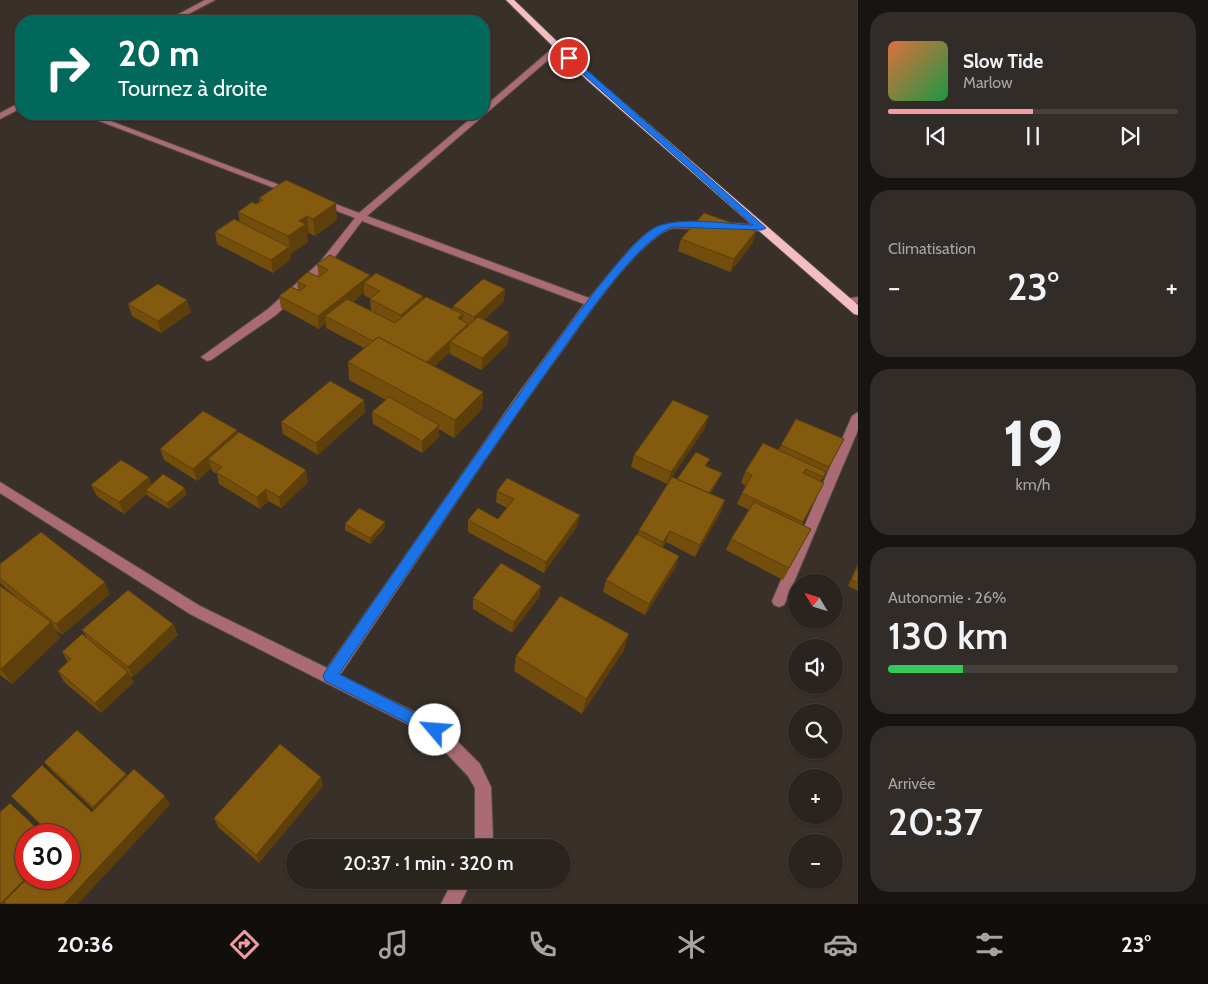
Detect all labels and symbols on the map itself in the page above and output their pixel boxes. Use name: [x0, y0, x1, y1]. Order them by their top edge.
pin: [548, 37, 590, 79]
north arrow: [788, 574, 842, 629]
position arrow: [408, 703, 460, 755]
speed limit sign: 30: [15, 824, 80, 889]

